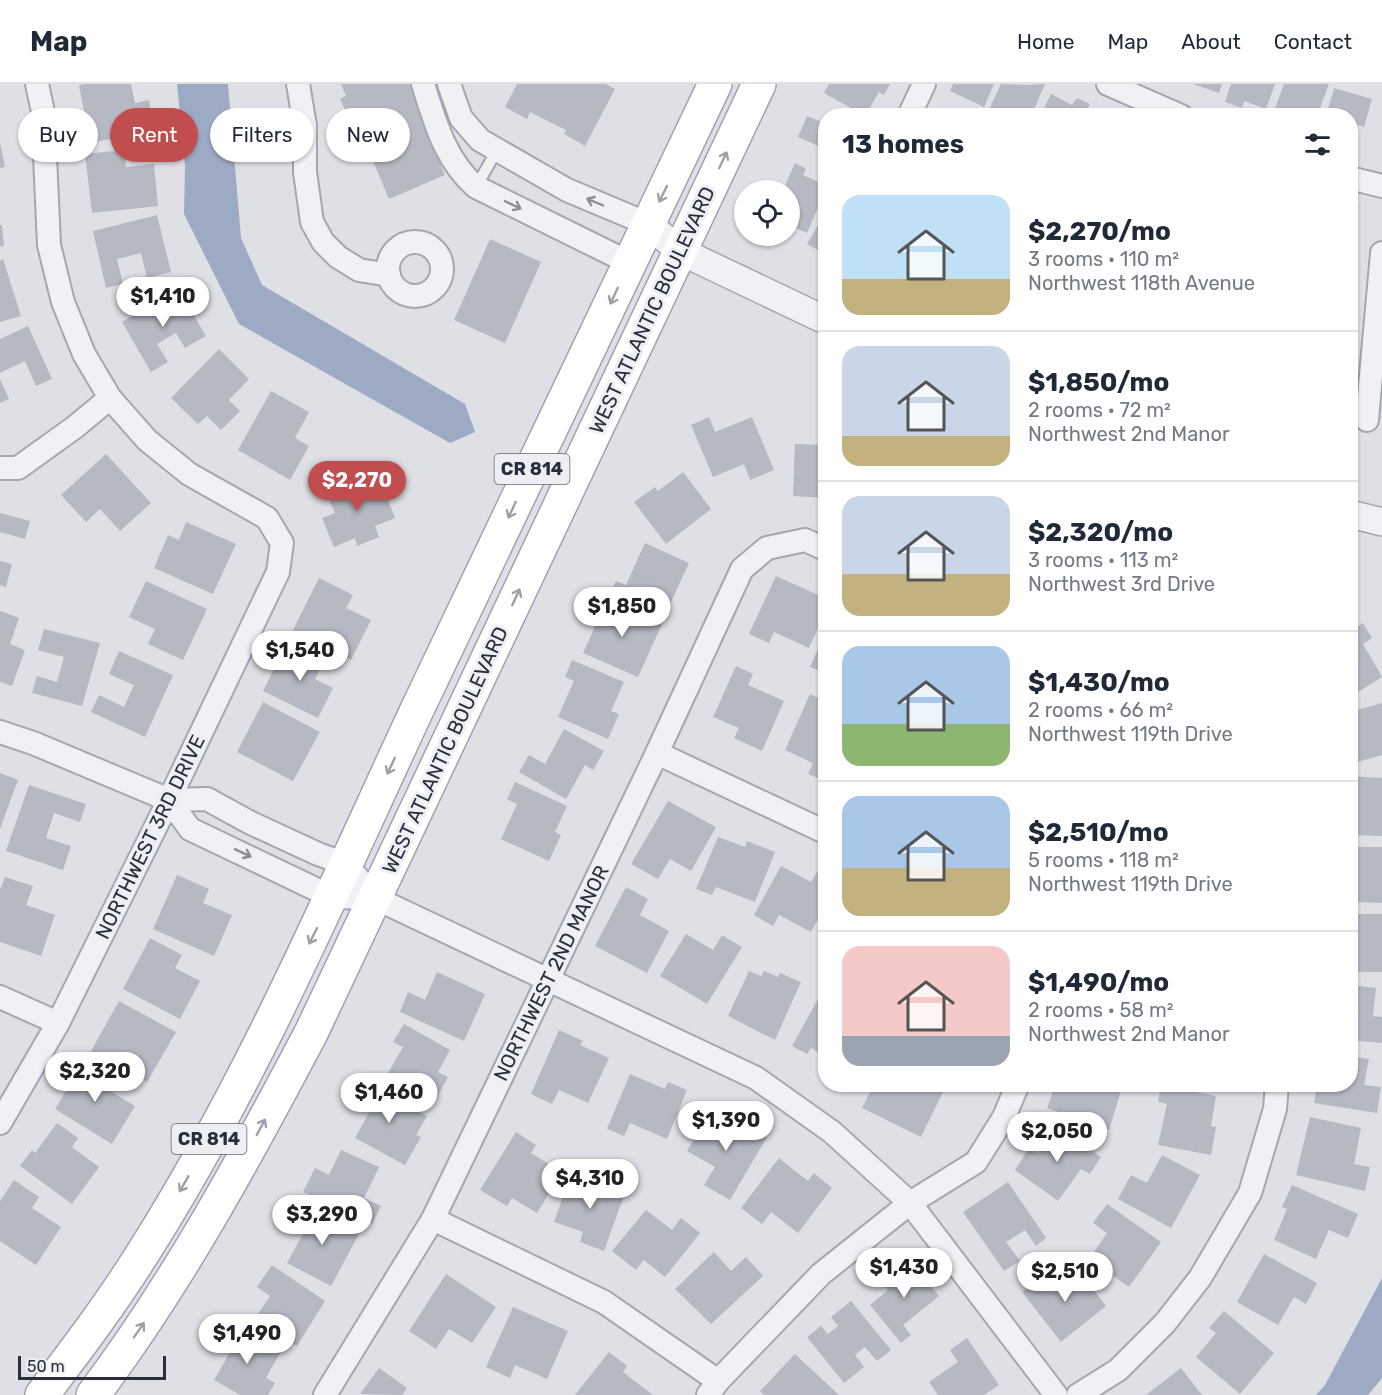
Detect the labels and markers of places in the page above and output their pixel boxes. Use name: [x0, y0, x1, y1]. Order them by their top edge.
pin: $1,410: [114, 277, 212, 328]
pin: $2,270: [308, 461, 406, 512]
pin: $1,850: [573, 587, 671, 638]
pin: $1,540: [251, 631, 349, 682]
pin: $2,320: [46, 1052, 144, 1103]
pin: $1,460: [340, 1073, 438, 1124]
pin: $1,390: [677, 1101, 775, 1152]
pin: $2,050: [1008, 1112, 1106, 1163]
pin: $4,310: [541, 1159, 639, 1210]
pin: $3,290: [273, 1195, 371, 1246]
pin: $1,430: [855, 1248, 953, 1299]
pin: $2,510: [1016, 1252, 1114, 1303]
pin: $1,490: [198, 1314, 296, 1365]

